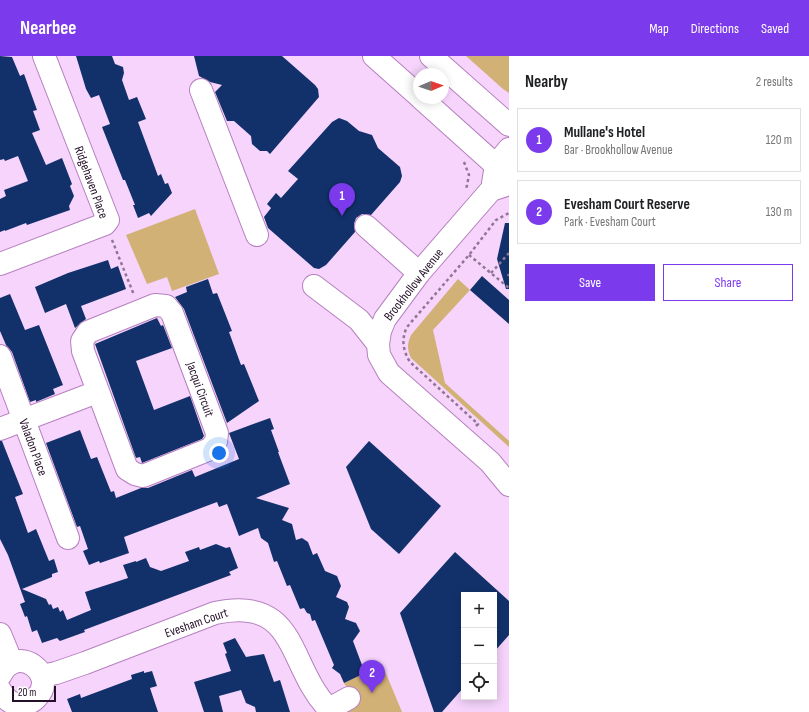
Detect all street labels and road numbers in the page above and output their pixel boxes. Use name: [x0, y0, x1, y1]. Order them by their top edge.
street label: Ridgehaven Place: [71, 144, 112, 221]
street label: Brookhollow Avenue: [381, 245, 447, 324]
street label: Jacqui Circuit: [182, 359, 217, 419]
street label: Valadon Place: [15, 417, 51, 478]
street label: Evesham Court: [163, 605, 230, 641]

